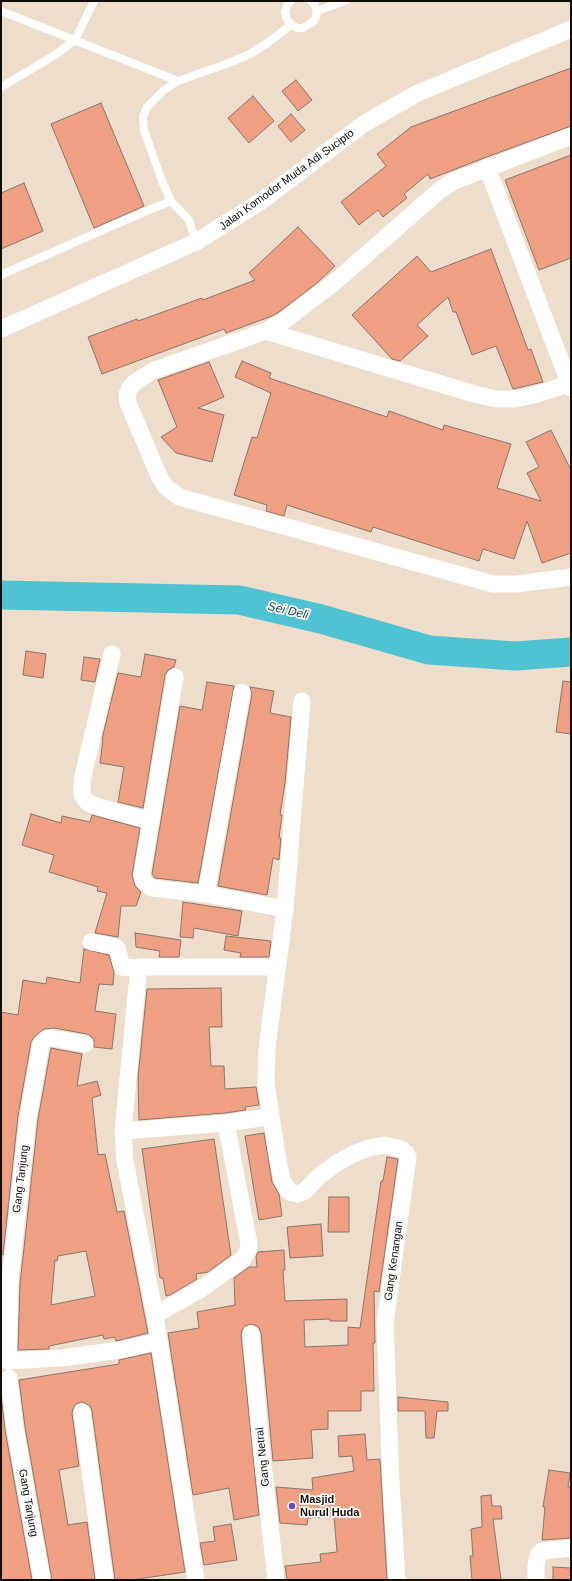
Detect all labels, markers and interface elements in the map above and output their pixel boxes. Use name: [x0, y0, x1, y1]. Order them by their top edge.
street label: Jalan Komodor Muda Adi Sucipto: [217, 127, 357, 233]
water label: Sei Deli: [266, 599, 310, 623]
street label: Gang Tanjung: [10, 1144, 32, 1214]
street label: Gang Kenangan: [382, 1220, 406, 1302]
street label: Gang Netral: [253, 1427, 273, 1487]
street label: Gang Tanjung: [16, 1468, 40, 1538]
place label: Masjid Nurul Huda: [300, 1493, 359, 1519]
marker: Masjid Nurul Huda: [287, 1501, 297, 1511]

